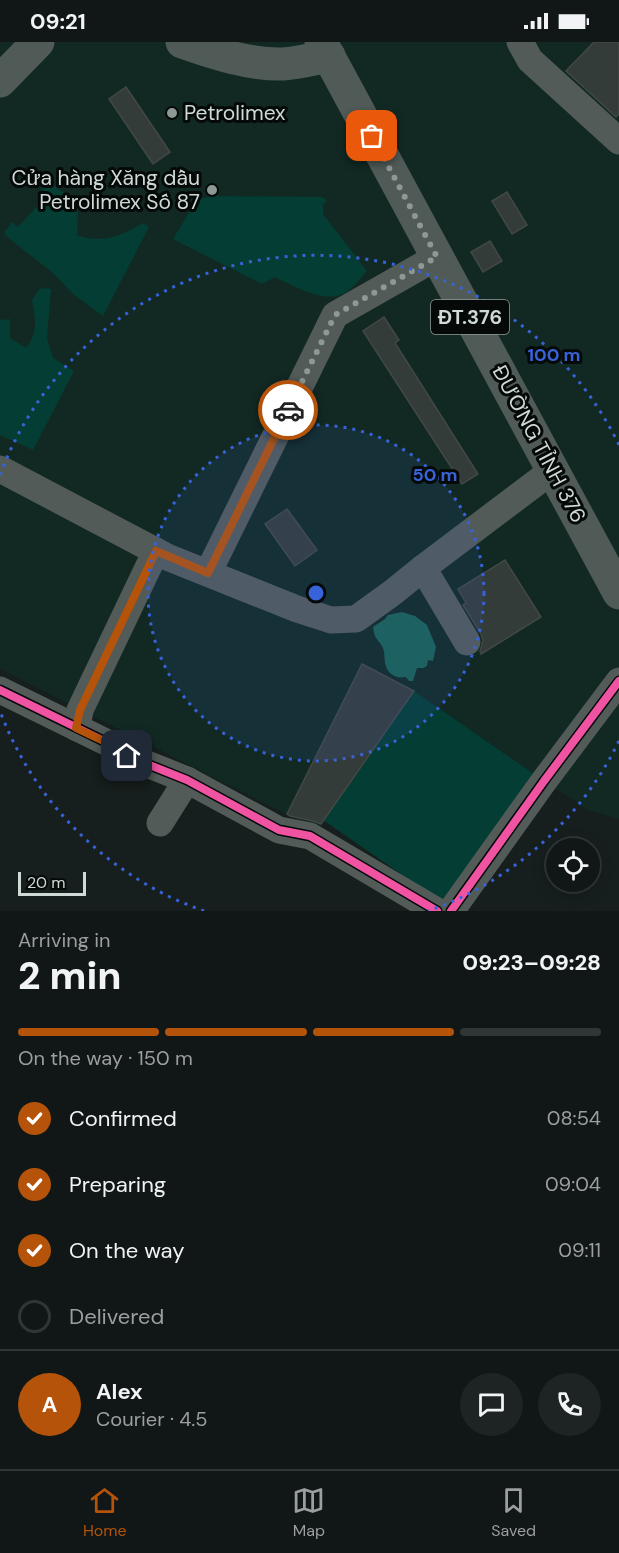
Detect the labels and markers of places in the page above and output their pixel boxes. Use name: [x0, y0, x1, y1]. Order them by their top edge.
place label: Petrolimex: [184, 99, 286, 127]
marker: Petrolimex: [165, 106, 179, 120]
pin: [346, 110, 397, 161]
place label: Cửa hàng Xăng dầu Petrolimex Số 87: [11, 164, 200, 216]
marker: Cửa hàng Xăng dầu Petrolimex Số 87: [205, 183, 219, 197]
centre of rings: [306, 583, 326, 603]
pin: [101, 730, 152, 781]

